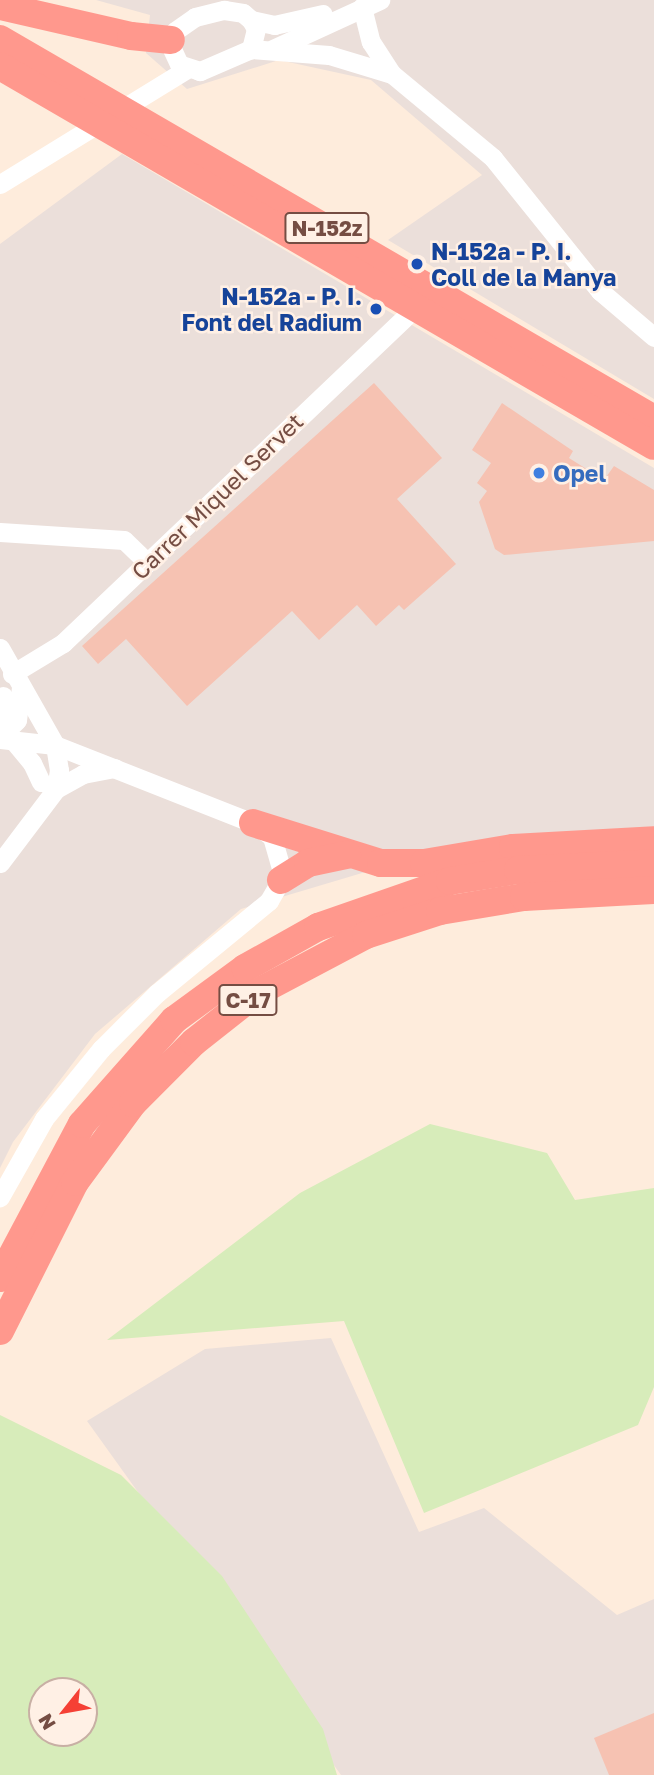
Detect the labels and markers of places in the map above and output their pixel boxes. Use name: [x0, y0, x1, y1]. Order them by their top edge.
place label: N-152a - P. I. Coll de la Manya: [431, 237, 616, 291]
marker: N-152a - P. I. Coll de la Manya: [409, 256, 425, 272]
place label: N-152a - P. I. Font del Radium: [181, 282, 362, 336]
marker: N-152a - P. I. Font del Radium: [368, 301, 384, 317]
place label: Opel: [553, 459, 606, 487]
marker: Opel: [531, 465, 547, 481]

